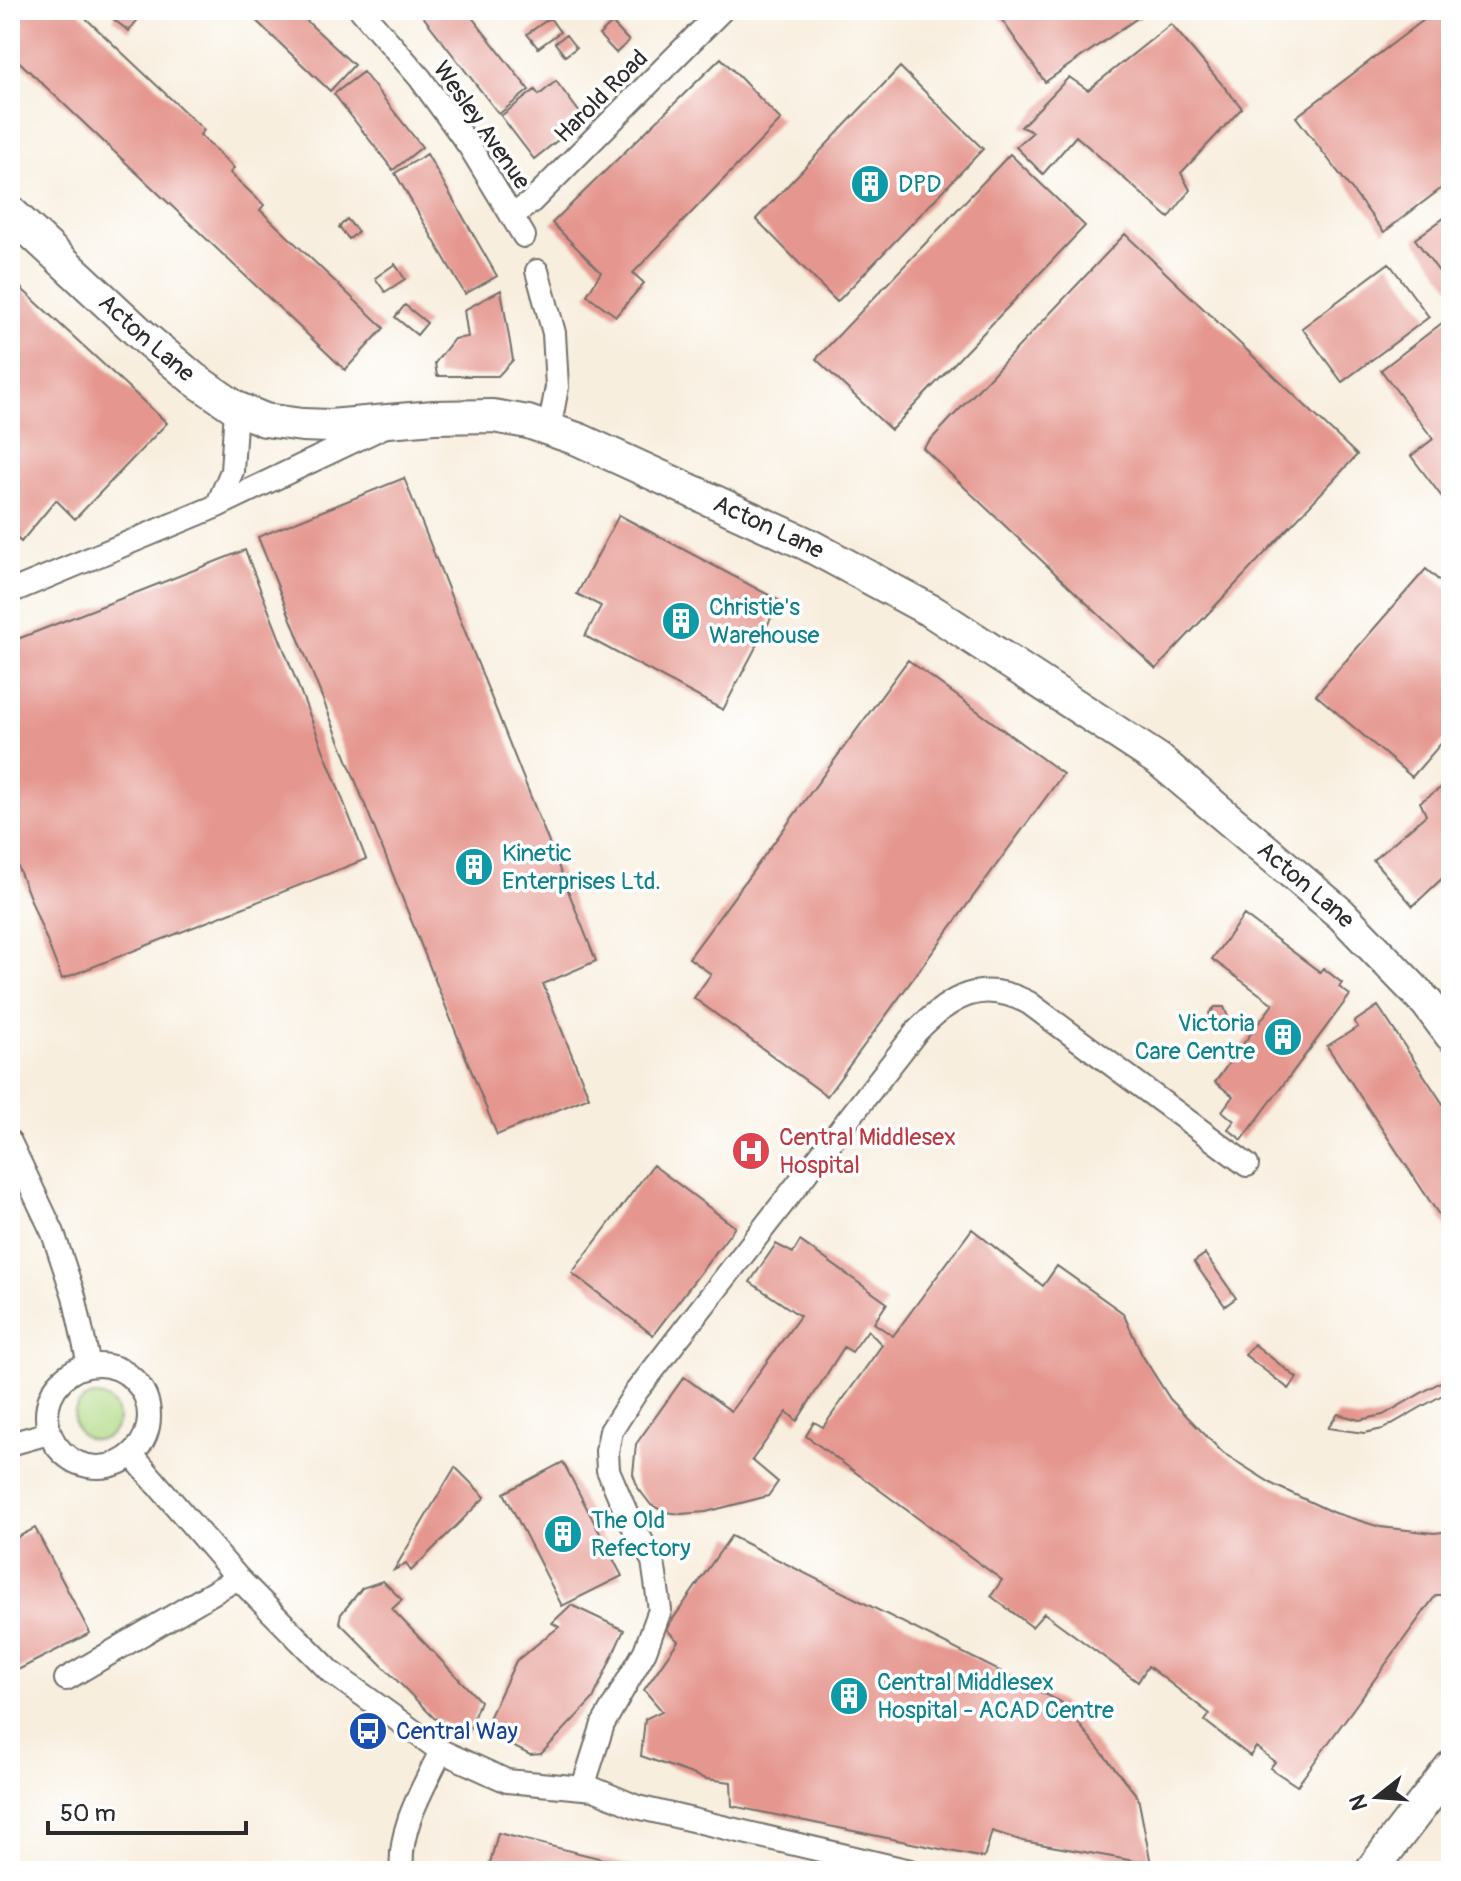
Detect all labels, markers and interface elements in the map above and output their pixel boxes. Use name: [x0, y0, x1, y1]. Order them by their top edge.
street label: Harold Road: [549, 44, 654, 149]
street label: Wesley Avenue: [427, 56, 537, 195]
building icon: DPD: [849, 163, 891, 205]
place label: DPD: [898, 170, 941, 199]
street label: Acton Lane: [92, 288, 201, 388]
street label: Acton Lane: [709, 489, 829, 565]
place label: Christie's Warehouse: [709, 593, 820, 650]
building icon: Christie's Warehouse: [660, 600, 702, 642]
street label: Acton Lane: [1251, 836, 1361, 934]
place label: Kinetic Enterprises Ltd.: [502, 839, 661, 896]
building icon: Kinetic Enterprises Ltd.: [453, 846, 495, 888]
place label: Victoria Care Centre: [1135, 1009, 1255, 1066]
building icon: Victoria Care Centre: [1262, 1016, 1304, 1058]
place label: Central Middlesex Hospital: [779, 1123, 956, 1180]
hospital icon: Central Middlesex Hospital: [730, 1130, 772, 1172]
place label: The Old Refectory: [591, 1506, 690, 1563]
building icon: The Old Refectory: [542, 1513, 584, 1555]
place label: Central Middlesex Hospital - ACAD Centre: [877, 1668, 1114, 1725]
building icon: Central Middlesex Hospital - ACAD Centre: [828, 1675, 870, 1717]
bus stop icon: Central Way: [347, 1710, 389, 1752]
place label: Central Way: [396, 1717, 518, 1746]
north arrow: [1337, 1757, 1417, 1837]
scale bar: [48, 1785, 246, 1835]
text: N: [1343, 1791, 1374, 1814]
text: 50 m: [60, 1799, 116, 1828]

